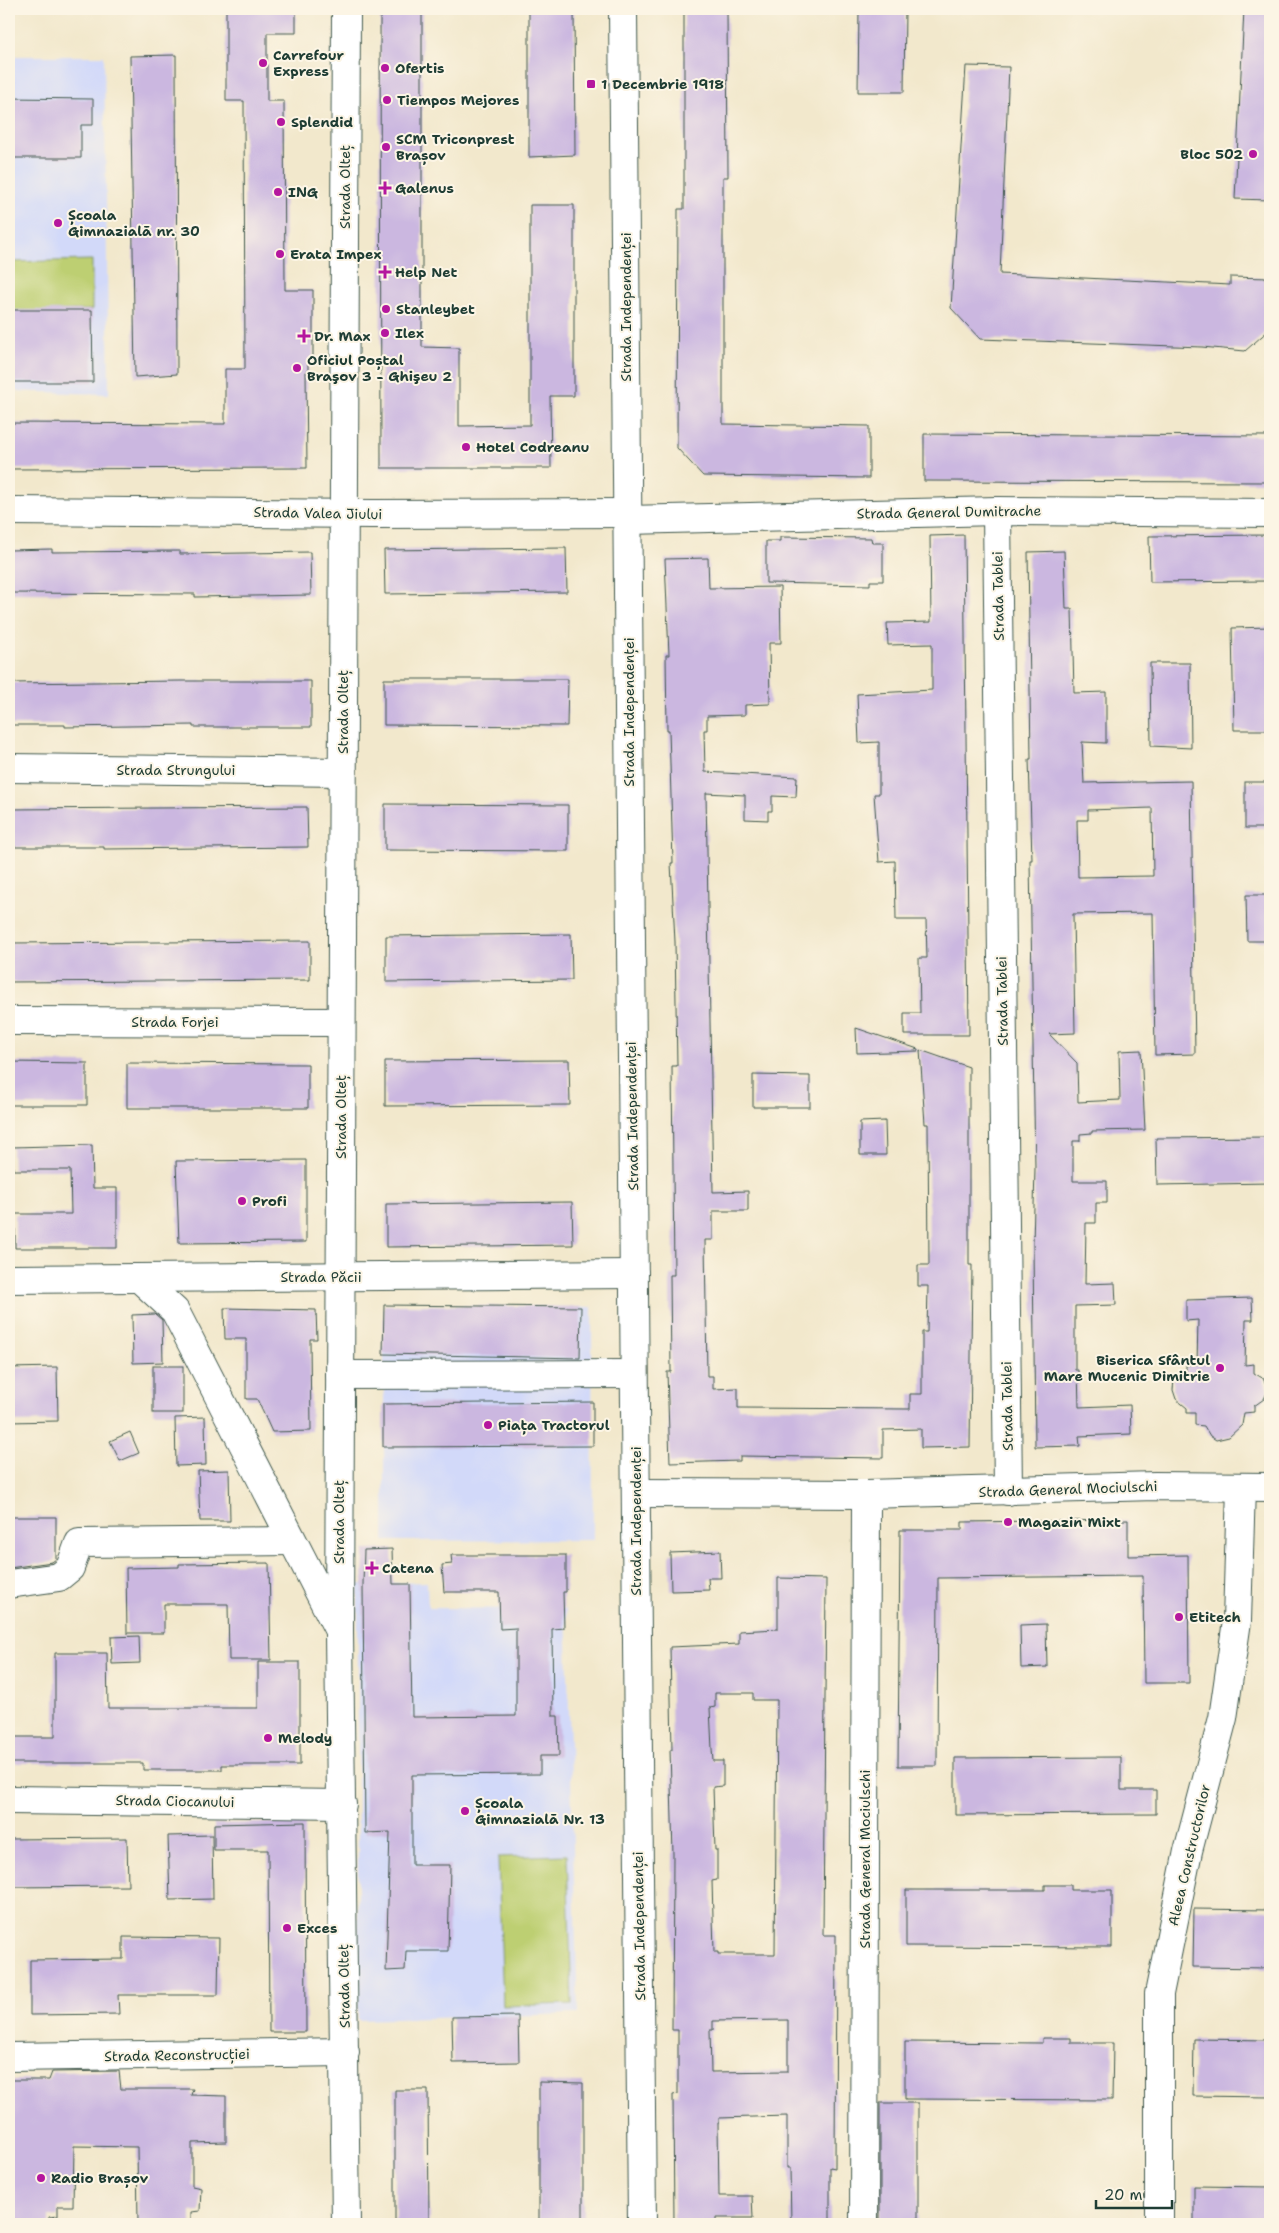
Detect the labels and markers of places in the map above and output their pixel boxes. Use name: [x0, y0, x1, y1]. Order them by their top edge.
place label: Carrefour Express: [273, 46, 345, 80]
marker: Carrefour Express: [257, 57, 269, 69]
place label: Ofertis: [395, 59, 444, 77]
marker: Ofertis: [379, 62, 391, 74]
place label: 1 Decembrie 1918: [601, 75, 724, 93]
marker: 1 Decembrie 1918: [585, 78, 597, 90]
place label: Tiempos Mejores: [397, 91, 519, 109]
marker: Tiempos Mejores: [381, 94, 393, 106]
place label: Splendid: [291, 113, 353, 131]
marker: Splendid: [275, 116, 287, 128]
place label: SCM Triconprest Brașov: [396, 130, 515, 165]
marker: SCM Triconprest Brașov: [380, 141, 392, 153]
place label: Bloc 502: [1180, 145, 1243, 163]
marker: Bloc 502: [1247, 148, 1259, 160]
place label: Galenus: [395, 179, 454, 197]
marker: Galenus: [379, 182, 391, 194]
place label: ING: [288, 183, 318, 201]
marker: ING: [272, 186, 284, 198]
place label: Școala Gimnazială nr. 30: [68, 206, 200, 240]
marker: Școala Gimnazială nr. 30: [52, 217, 64, 229]
place label: Erata Impex: [290, 245, 381, 263]
marker: Erata Impex: [274, 248, 286, 260]
place label: Help Net: [395, 263, 458, 281]
marker: Help Net: [379, 266, 391, 278]
place label: Stanleybet: [396, 300, 475, 318]
marker: Stanleybet: [380, 303, 392, 315]
place label: Ilex: [395, 324, 424, 342]
place label: Dr. Max: [314, 327, 371, 345]
marker: Ilex: [379, 327, 391, 339]
marker: Dr. Max: [298, 330, 310, 342]
place label: Oficiul Poștal Braşov 3 - Ghişeu 2: [307, 351, 452, 385]
marker: Oficiul Poștal Braşov 3 - Ghişeu 2: [291, 362, 303, 374]
place label: Hotel Codreanu: [476, 438, 589, 456]
marker: Hotel Codreanu: [460, 441, 472, 453]
place label: Profi: [252, 1192, 287, 1210]
marker: Profi: [236, 1195, 248, 1207]
place label: Biserica Sfântul Mare Mucenic Dimitrie: [1044, 1351, 1210, 1385]
marker: Biserica Sfântul Mare Mucenic Dimitrie: [1214, 1362, 1226, 1374]
place label: Piața Tractorul: [498, 1416, 610, 1435]
marker: Piața Tractorul: [482, 1419, 494, 1431]
place label: Magazin Mixt: [1018, 1513, 1121, 1531]
marker: Magazin Mixt: [1002, 1516, 1014, 1528]
place label: Catena: [382, 1559, 434, 1577]
marker: Catena: [366, 1562, 378, 1574]
place label: Etitech: [1189, 1608, 1241, 1626]
marker: Etitech: [1173, 1611, 1185, 1623]
place label: Melody: [278, 1729, 332, 1747]
marker: Melody: [262, 1732, 274, 1744]
place label: Școala Gimnazială Nr. 13: [475, 1794, 605, 1828]
marker: Școala Gimnazială Nr. 13: [459, 1805, 471, 1817]
place label: Exces: [297, 1919, 337, 1937]
marker: Exces: [281, 1922, 293, 1934]
place label: Radio Brașov: [51, 2169, 149, 2188]
marker: Radio Brașov: [35, 2172, 47, 2184]

